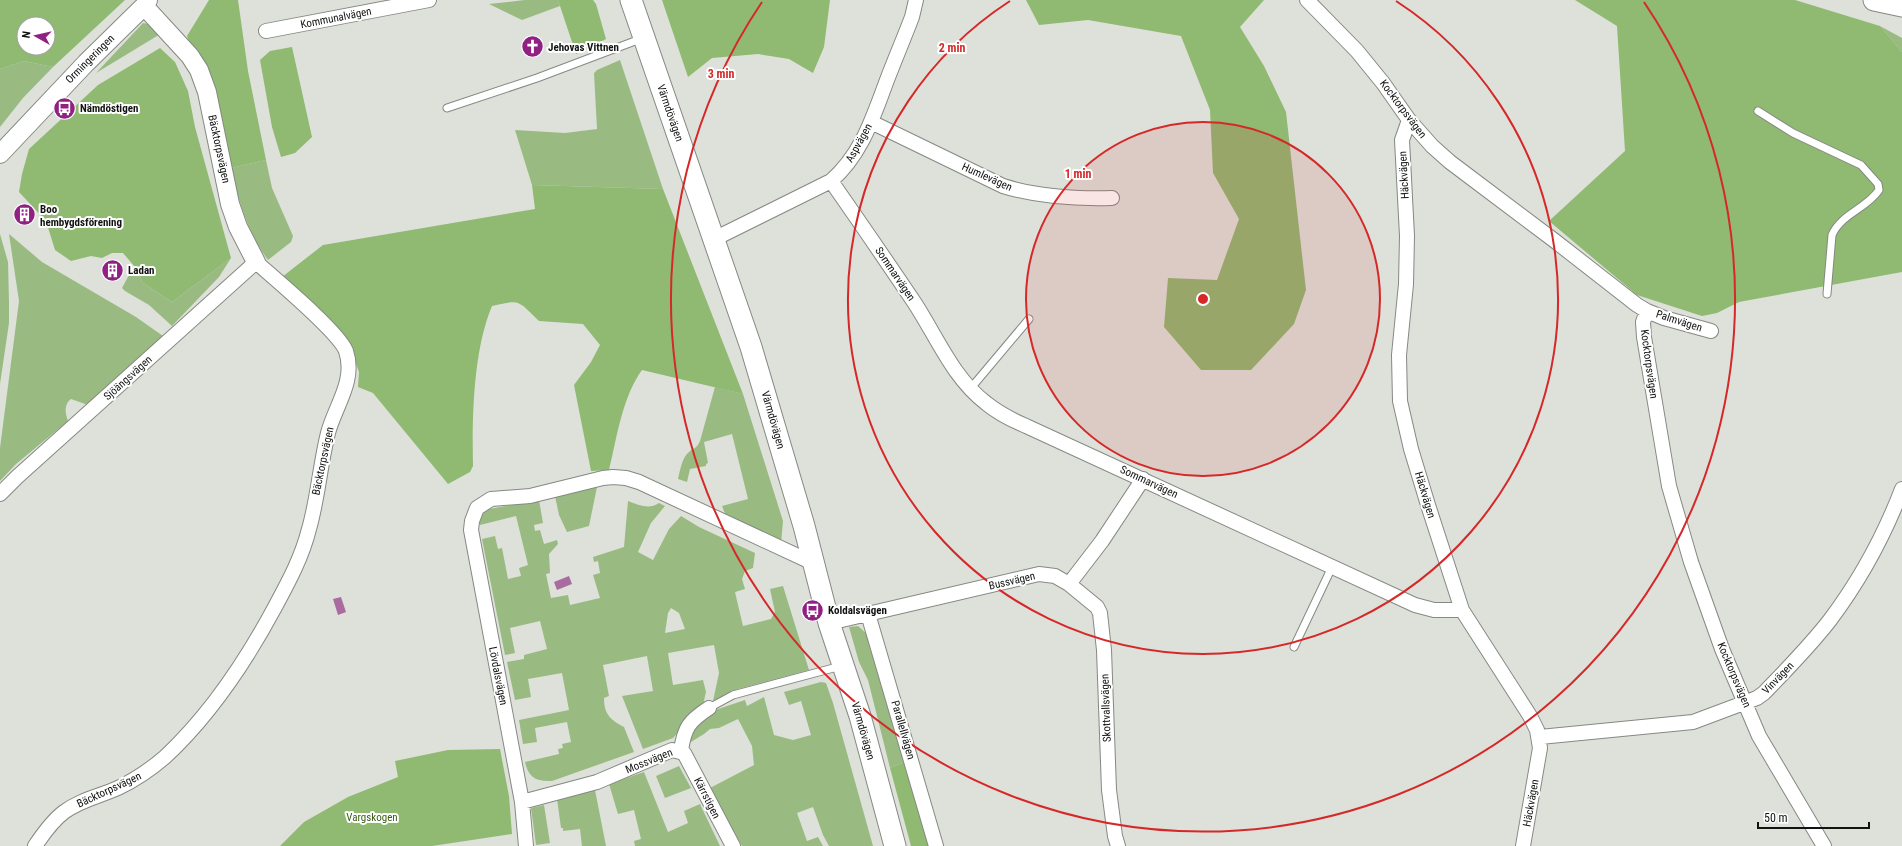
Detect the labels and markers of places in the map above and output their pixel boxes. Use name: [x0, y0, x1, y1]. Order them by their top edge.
church icon: Jehovas Vittnen: [519, 34, 545, 60]
place label: Jehovas Vittnen: [548, 41, 619, 54]
bus stop icon: Nämdöstigen: [52, 95, 78, 121]
place label: Nämdöstigen: [80, 102, 138, 115]
building icon: Boo hembygdsförening: [12, 202, 38, 228]
place label: Boo hembygdsförening: [40, 203, 122, 229]
building icon: Ladan: [100, 257, 126, 283]
place label: Ladan: [128, 264, 155, 277]
centre of rings: [1196, 292, 1210, 306]
bus stop icon: Koldalsvägen: [799, 597, 825, 623]
place label: Koldalsvägen: [828, 604, 887, 617]

